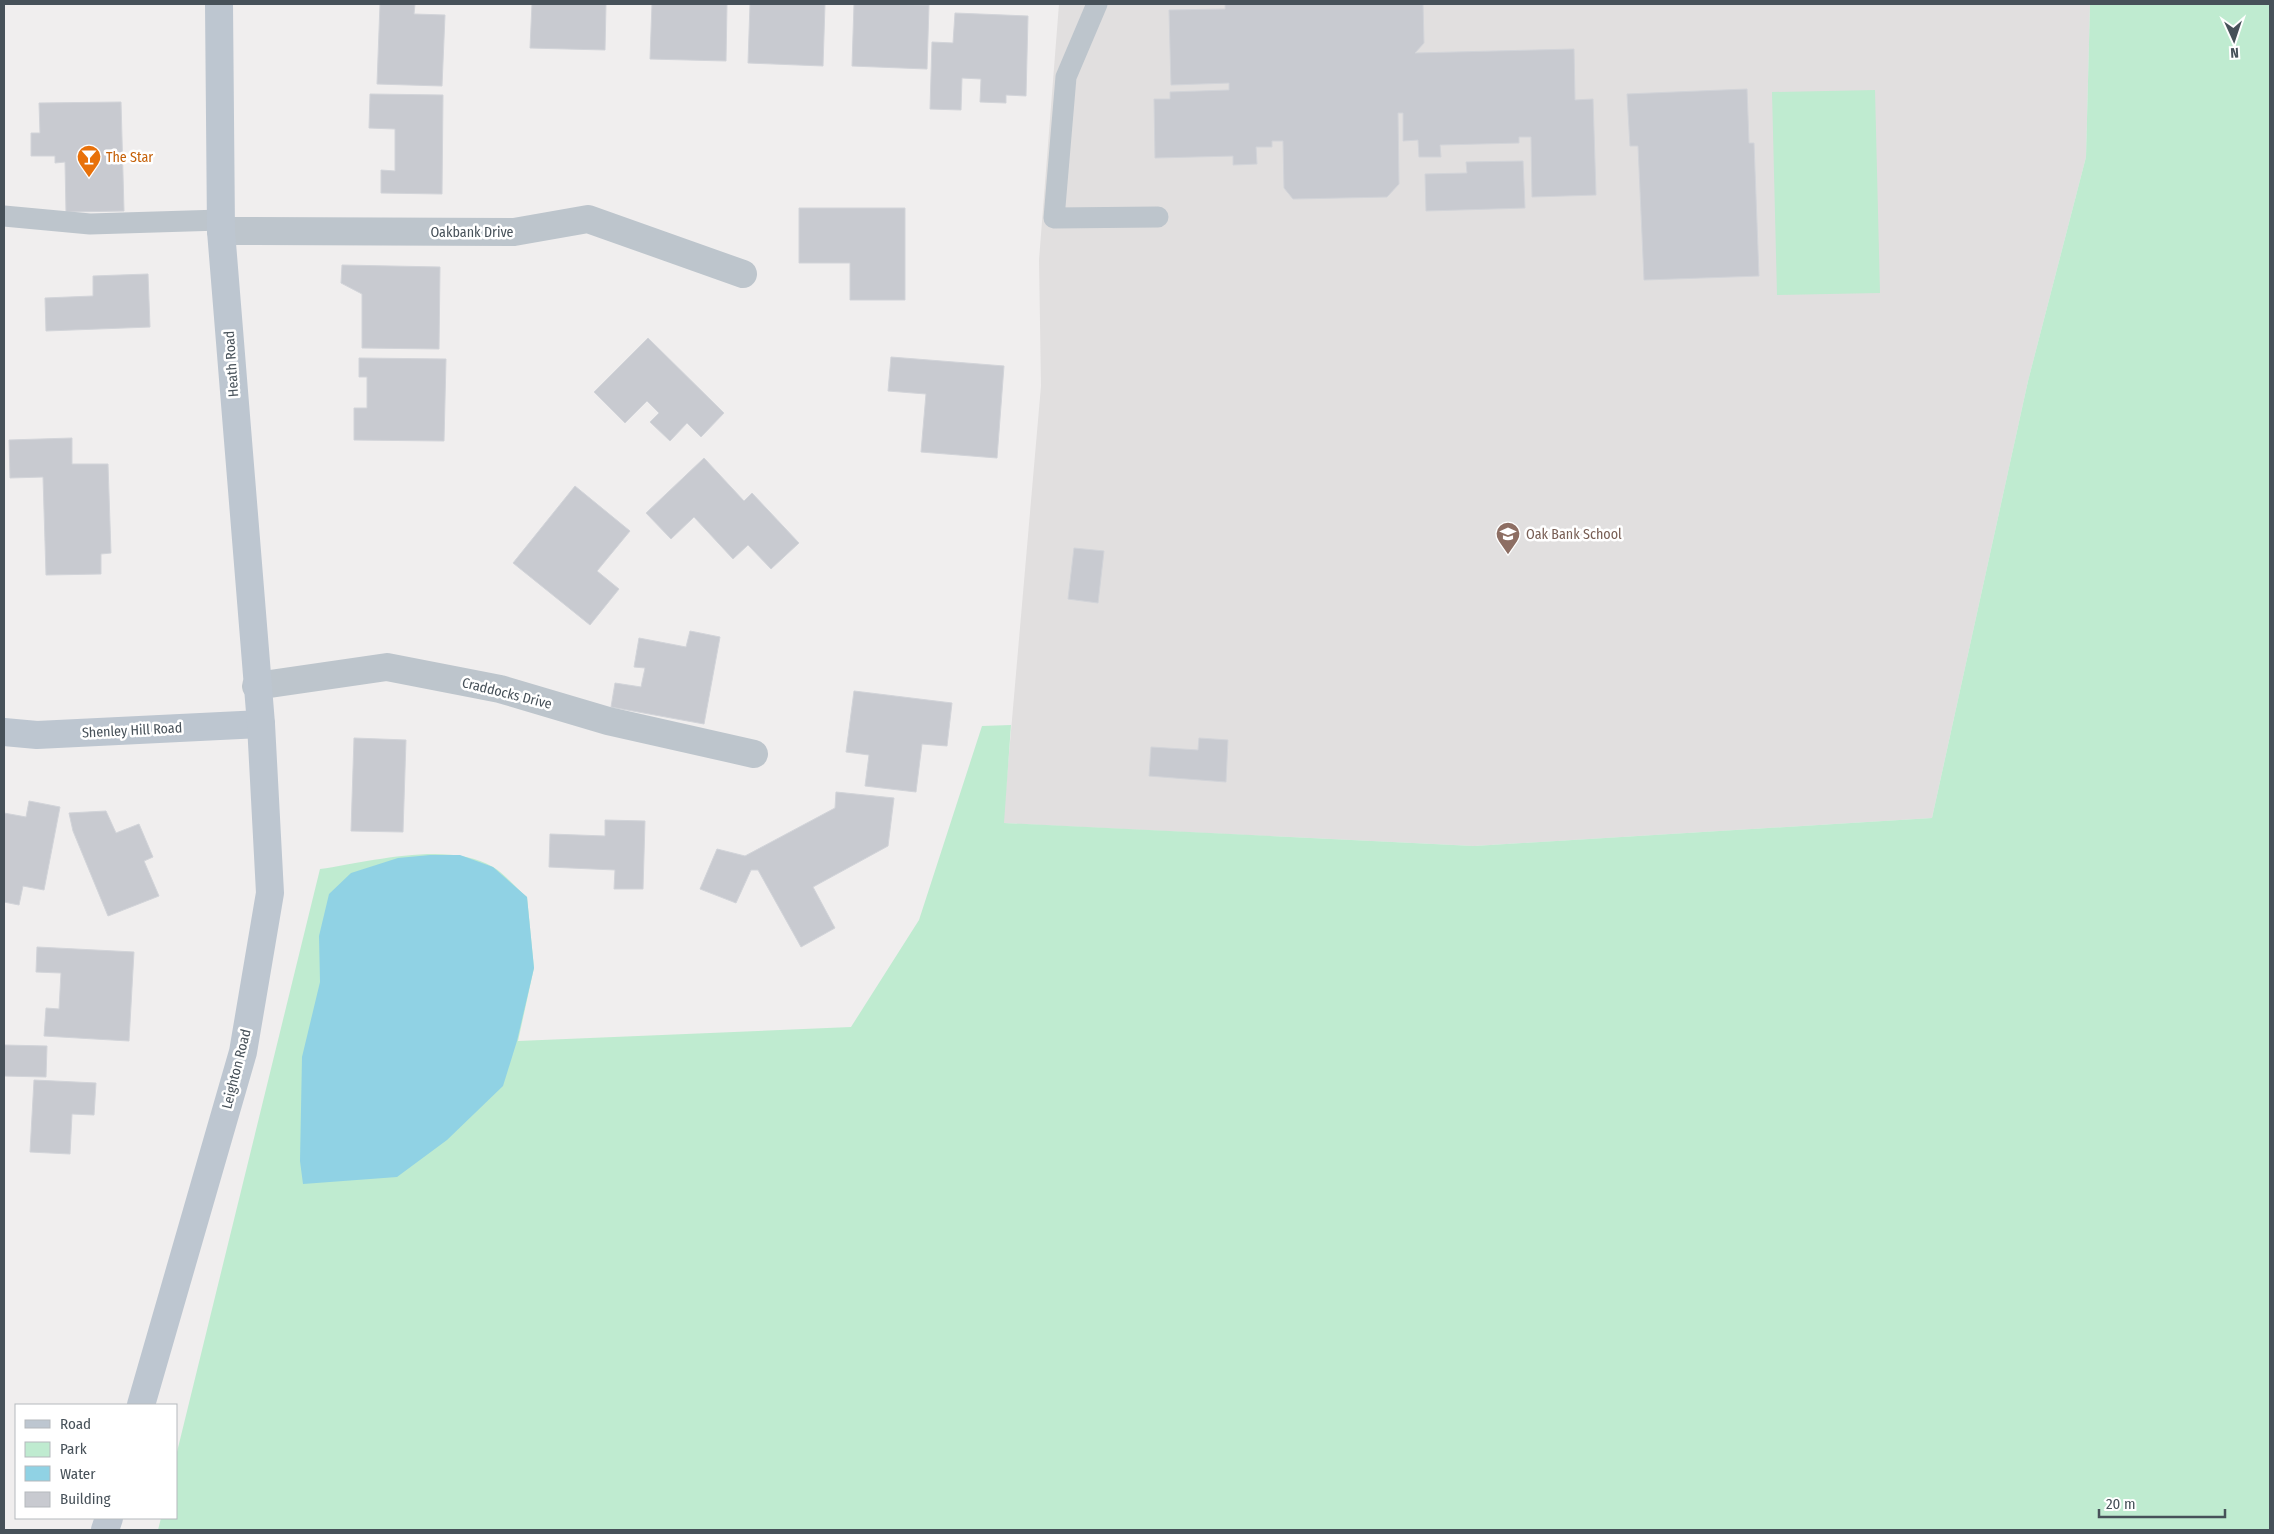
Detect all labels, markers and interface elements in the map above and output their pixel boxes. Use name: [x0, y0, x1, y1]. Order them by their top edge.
north arrow: [2209, 15, 2259, 65]
text: N: [2230, 44, 2239, 61]
bar icon: The Star: [76, 144, 102, 178]
place label: The Star: [106, 149, 153, 166]
street label: Oakbank Drive: [430, 224, 514, 241]
street label: Heath Road: [221, 330, 242, 398]
school or university icon: Oak Bank School: [1495, 521, 1521, 555]
place label: Oak Bank School: [1526, 526, 1622, 543]
street label: Craddocks Drive: [460, 674, 554, 713]
street label: Shenley Hill Road: [81, 719, 183, 742]
street label: Leighton Road: [218, 1027, 255, 1111]
legend: [15, 1404, 178, 1519]
text: Road: [60, 1415, 91, 1433]
text: Park: [60, 1440, 87, 1458]
text: Water: [60, 1465, 96, 1483]
scale bar: [2099, 1486, 2225, 1518]
text: Building: [60, 1490, 111, 1508]
text: 20 m: [2106, 1495, 2136, 1513]

